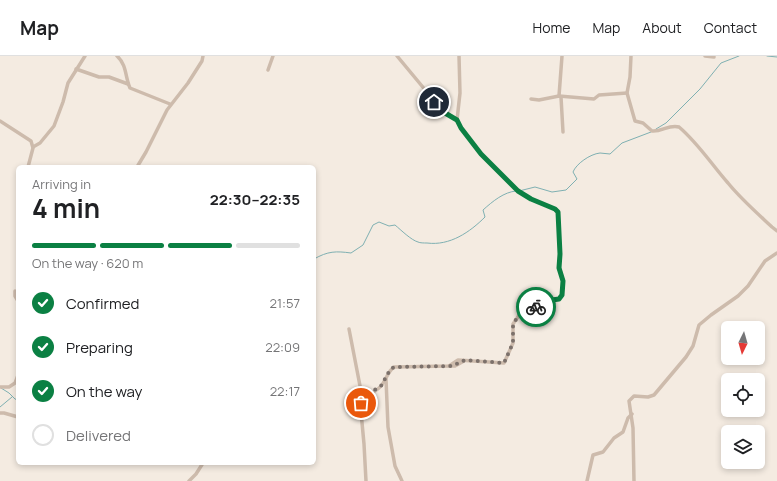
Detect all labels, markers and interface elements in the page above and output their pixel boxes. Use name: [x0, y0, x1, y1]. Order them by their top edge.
text: Map: [20, 15, 59, 41]
text: Home: [533, 18, 570, 37]
text: Map: [592, 18, 620, 37]
text: About: [642, 18, 682, 37]
text: Contact: [704, 18, 757, 37]
pin: [417, 85, 451, 119]
icon: home: [423, 91, 445, 113]
text: Arriving in: [32, 175, 91, 193]
text: 22:30–22:35: [210, 189, 300, 210]
text: 4 min: [32, 190, 100, 226]
text: On the way · 620 m: [32, 254, 143, 272]
courier: [516, 287, 556, 327]
icon: check: [32, 292, 54, 314]
text: Confirmed: [66, 293, 139, 314]
text: 21:57: [270, 294, 300, 312]
icon: bike: [525, 296, 547, 318]
north arrow: [721, 321, 765, 365]
map controls: [721, 321, 765, 469]
icon: check: [32, 336, 54, 358]
text: Preparing: [66, 337, 133, 358]
text: 22:09: [265, 338, 300, 356]
button: locate: [721, 373, 765, 417]
icon: check: [32, 380, 54, 402]
text: On the way: [66, 381, 142, 402]
text: 22:17: [270, 382, 300, 400]
pin: [344, 386, 378, 420]
icon: bag: [350, 392, 372, 414]
text: Delivered: [66, 425, 131, 446]
button: layers: [721, 425, 765, 469]

